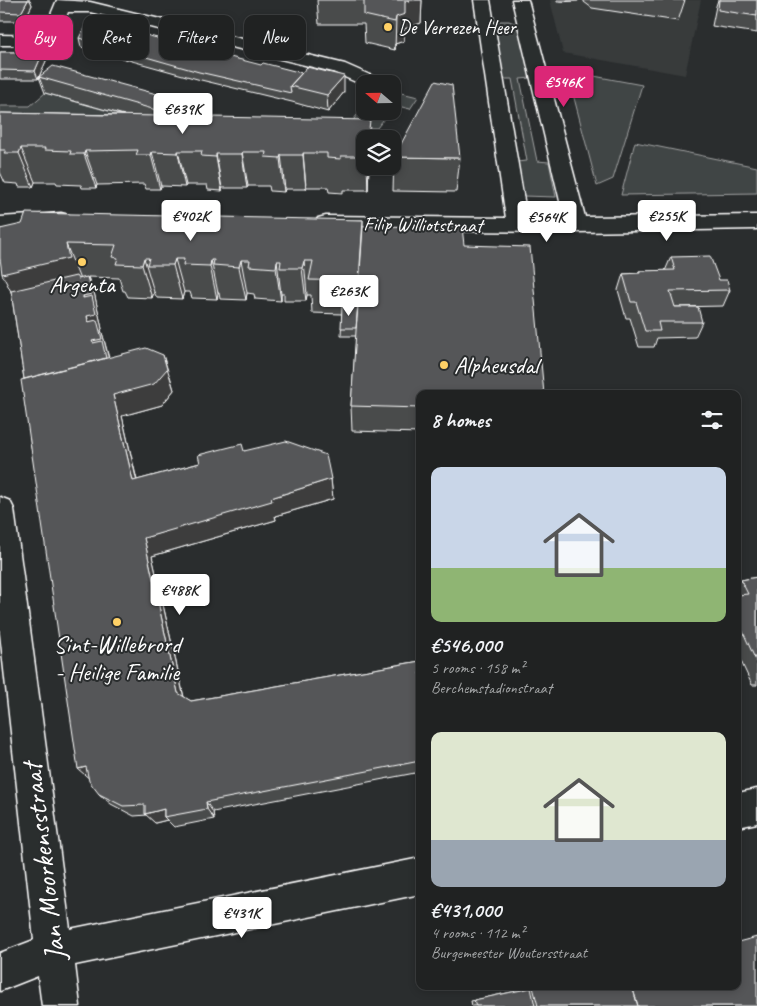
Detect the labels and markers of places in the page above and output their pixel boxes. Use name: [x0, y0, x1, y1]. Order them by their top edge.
place label: De Verrezen Heer: [398, 15, 518, 40]
marker: De Verrezen Heer: [382, 21, 394, 33]
pin: €546K: [529, 66, 599, 108]
pin: €639K: [148, 92, 218, 135]
pin: €402K: [156, 200, 226, 242]
pin: €564K: [512, 200, 582, 243]
pin: €255K: [632, 200, 702, 242]
marker: Argenta: [76, 256, 88, 268]
place label: Argenta: [49, 269, 116, 299]
pin: €263K: [314, 274, 384, 317]
place label: Alpheusdal: [454, 350, 542, 380]
marker: Alpheusdal: [438, 359, 450, 371]
pin: €488K: [145, 574, 215, 616]
marker: Sint-Willebrord - Heilige Familie: [111, 616, 123, 628]
place label: Sint-Willebrord - Heilige Familie: [53, 629, 184, 687]
pin: €431K: [207, 896, 277, 939]

